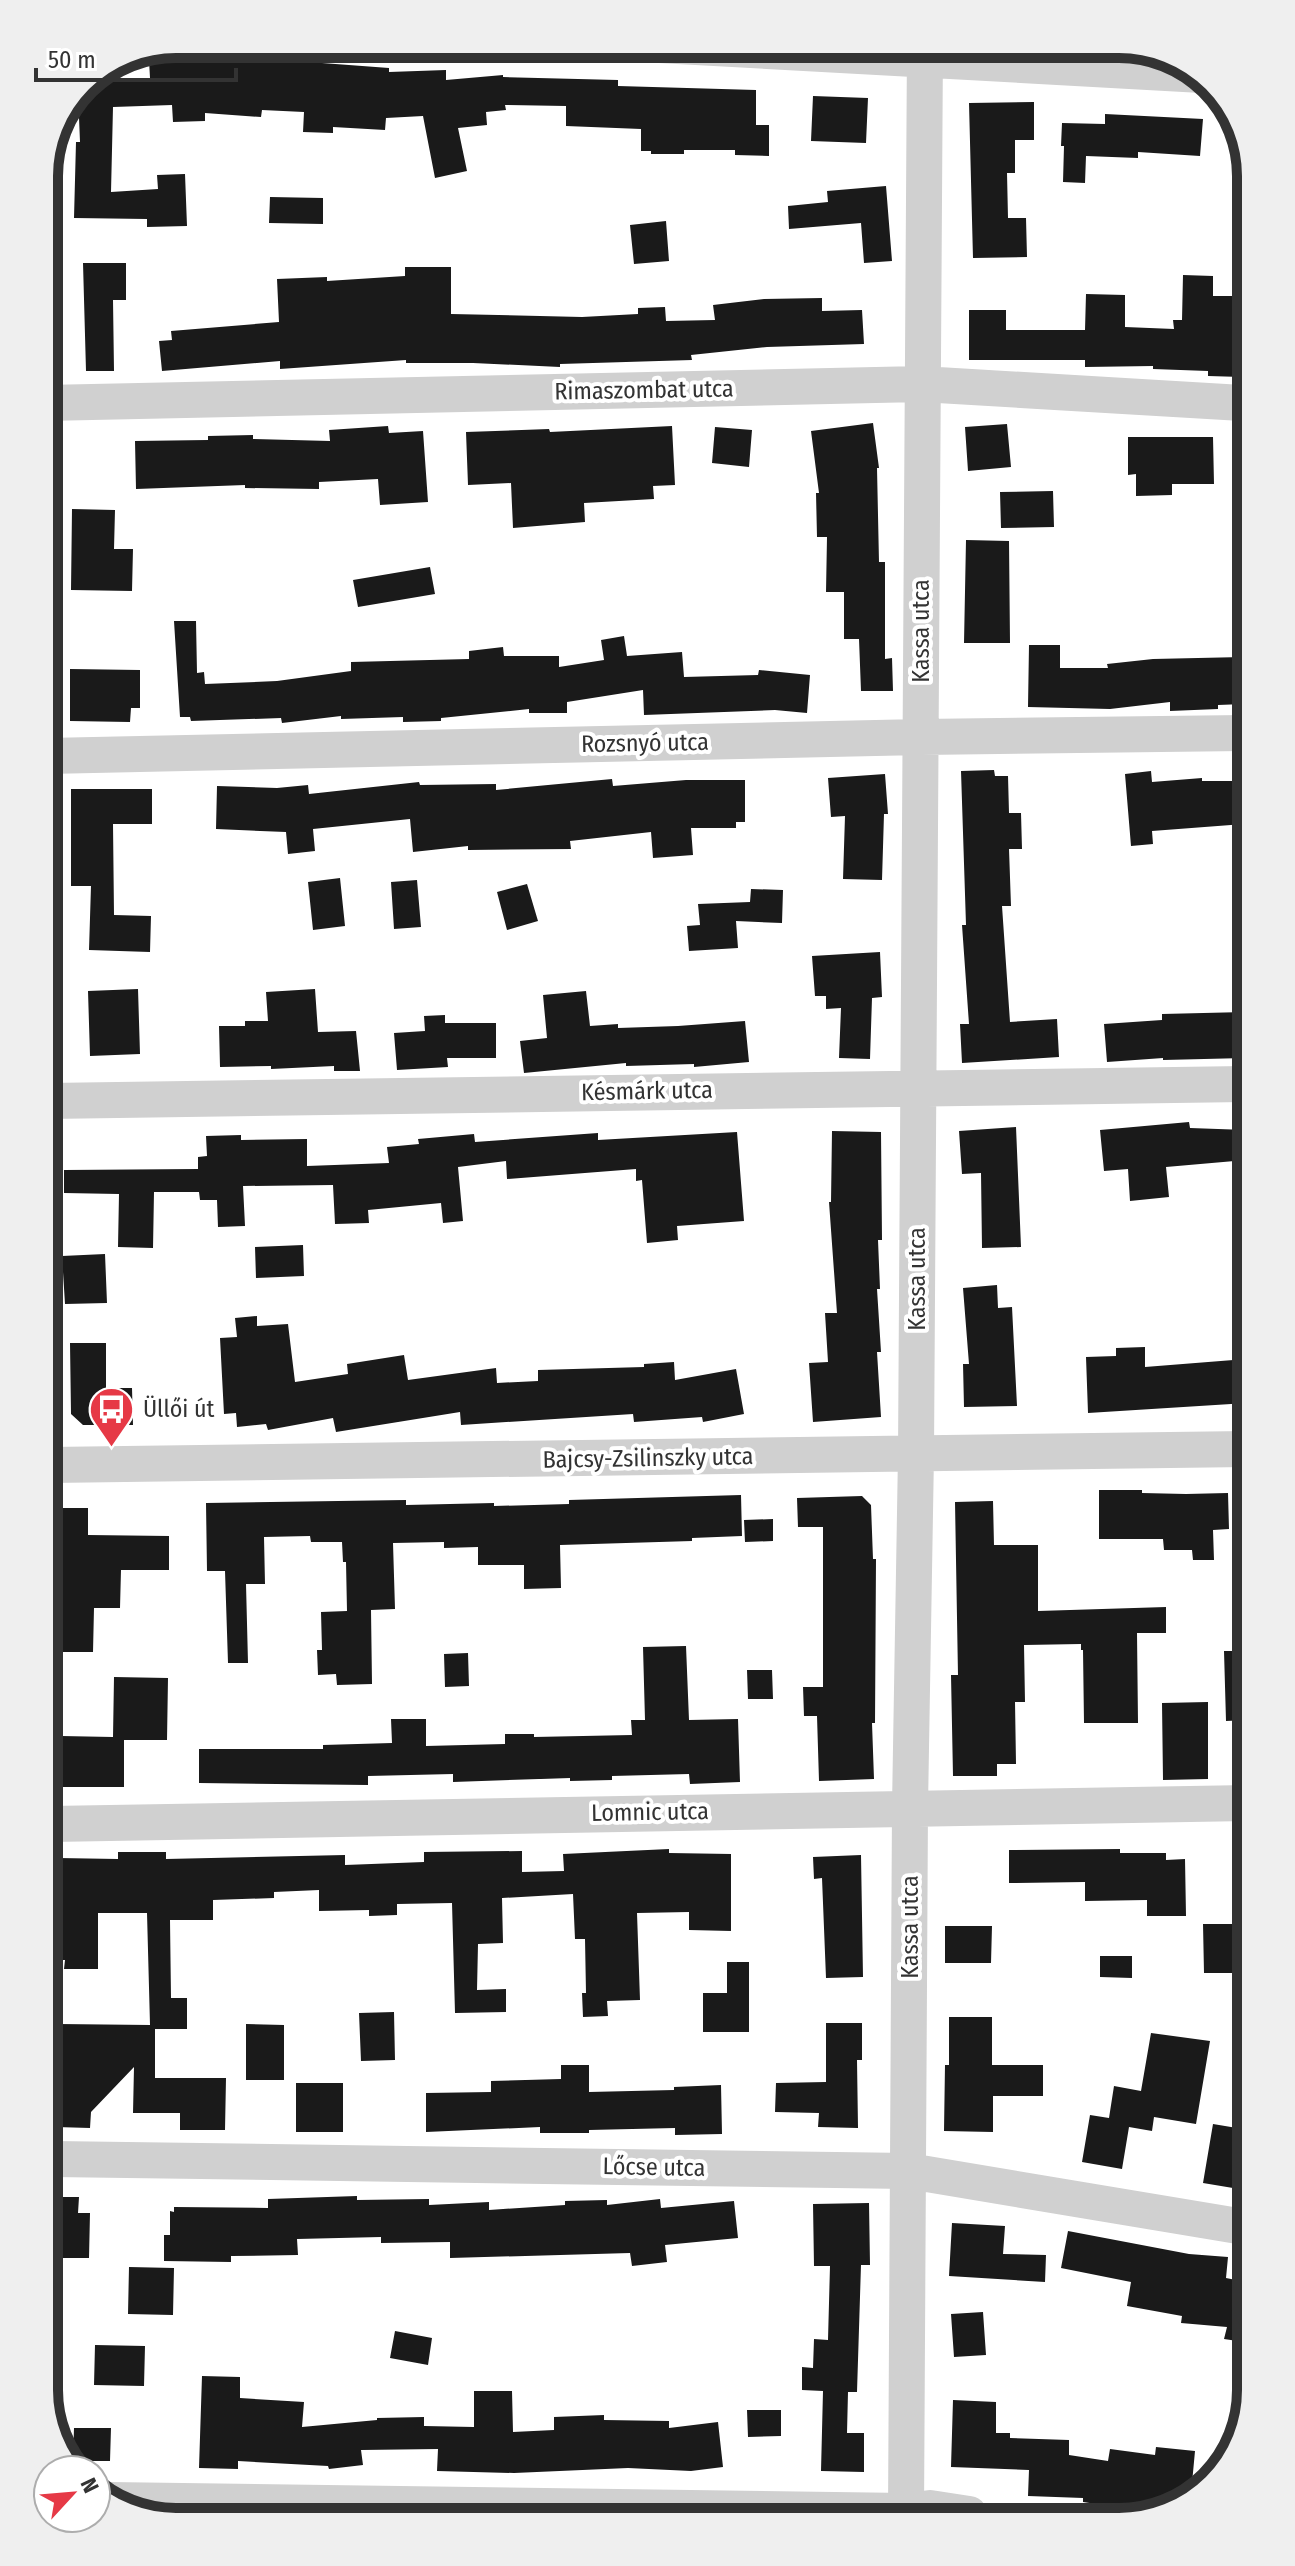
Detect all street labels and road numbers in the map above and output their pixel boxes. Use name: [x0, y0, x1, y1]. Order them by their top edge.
street label: Rimaszombat utca: [554, 374, 734, 406]
street label: Kassa utca: [907, 579, 935, 683]
street label: Rozsnyó utca: [581, 728, 709, 758]
street label: Késmárk utca: [581, 1076, 713, 1106]
street label: Kassa utca: [903, 1227, 931, 1331]
street label: Bajcsy-Zsilinszky utca: [542, 1442, 754, 1474]
street label: Lomnic utca: [591, 1797, 709, 1827]
street label: Kassa utca: [896, 1875, 924, 1979]
street label: Lőcse utca: [602, 2152, 706, 2182]

